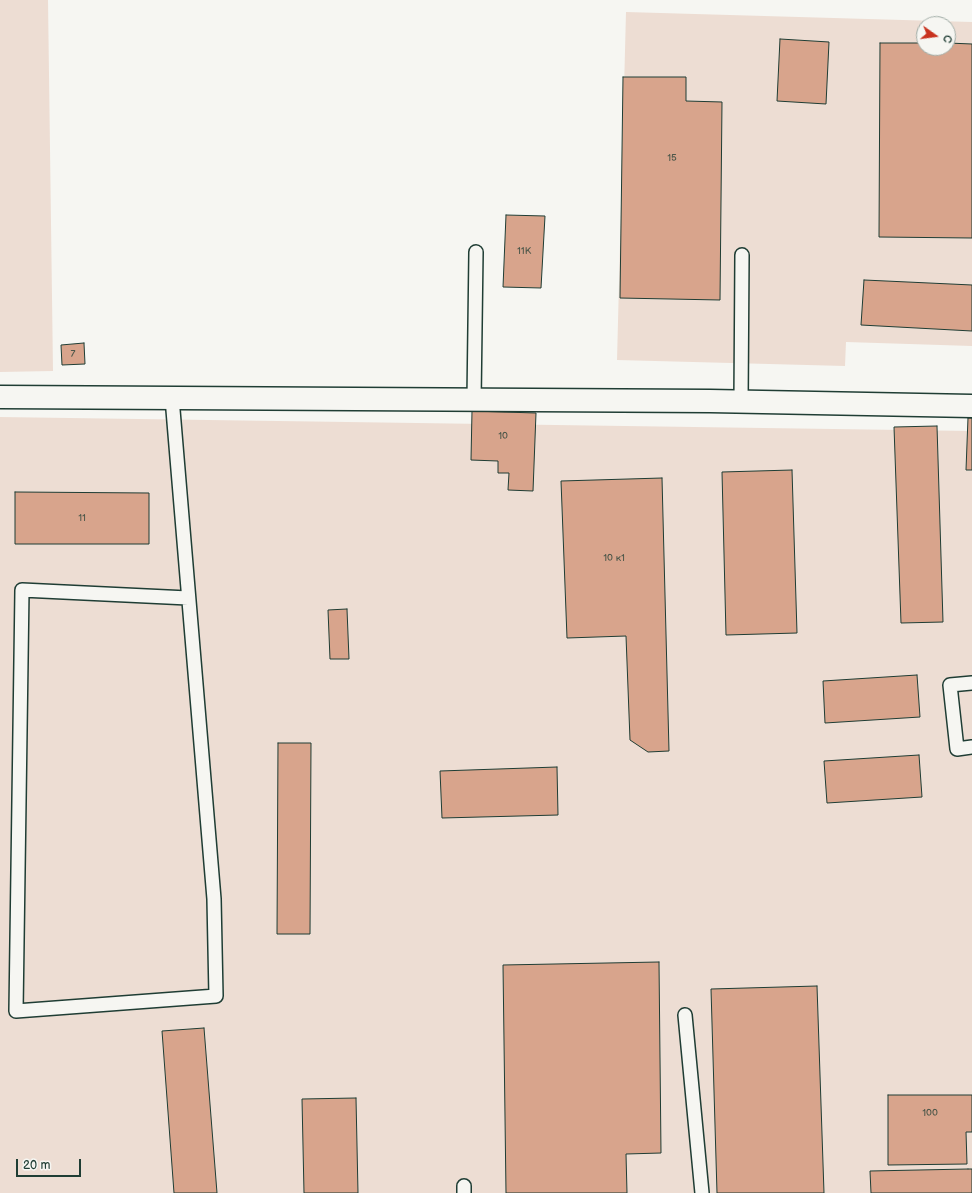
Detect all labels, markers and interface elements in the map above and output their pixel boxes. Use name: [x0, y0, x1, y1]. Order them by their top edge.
north arrow: [916, 16, 956, 56]
text: С: [940, 33, 954, 44]
house number: 15: [667, 152, 677, 164]
house number: 11К: [517, 245, 531, 257]
house number: 7: [71, 348, 75, 360]
house number: 10: [498, 430, 508, 442]
house number: 11: [78, 512, 86, 524]
house number: 10 к1: [603, 552, 625, 564]
house number: 100: [922, 1107, 938, 1119]
scale bar: [18, 1151, 83, 1177]
text: 20 m: [23, 1158, 50, 1173]

